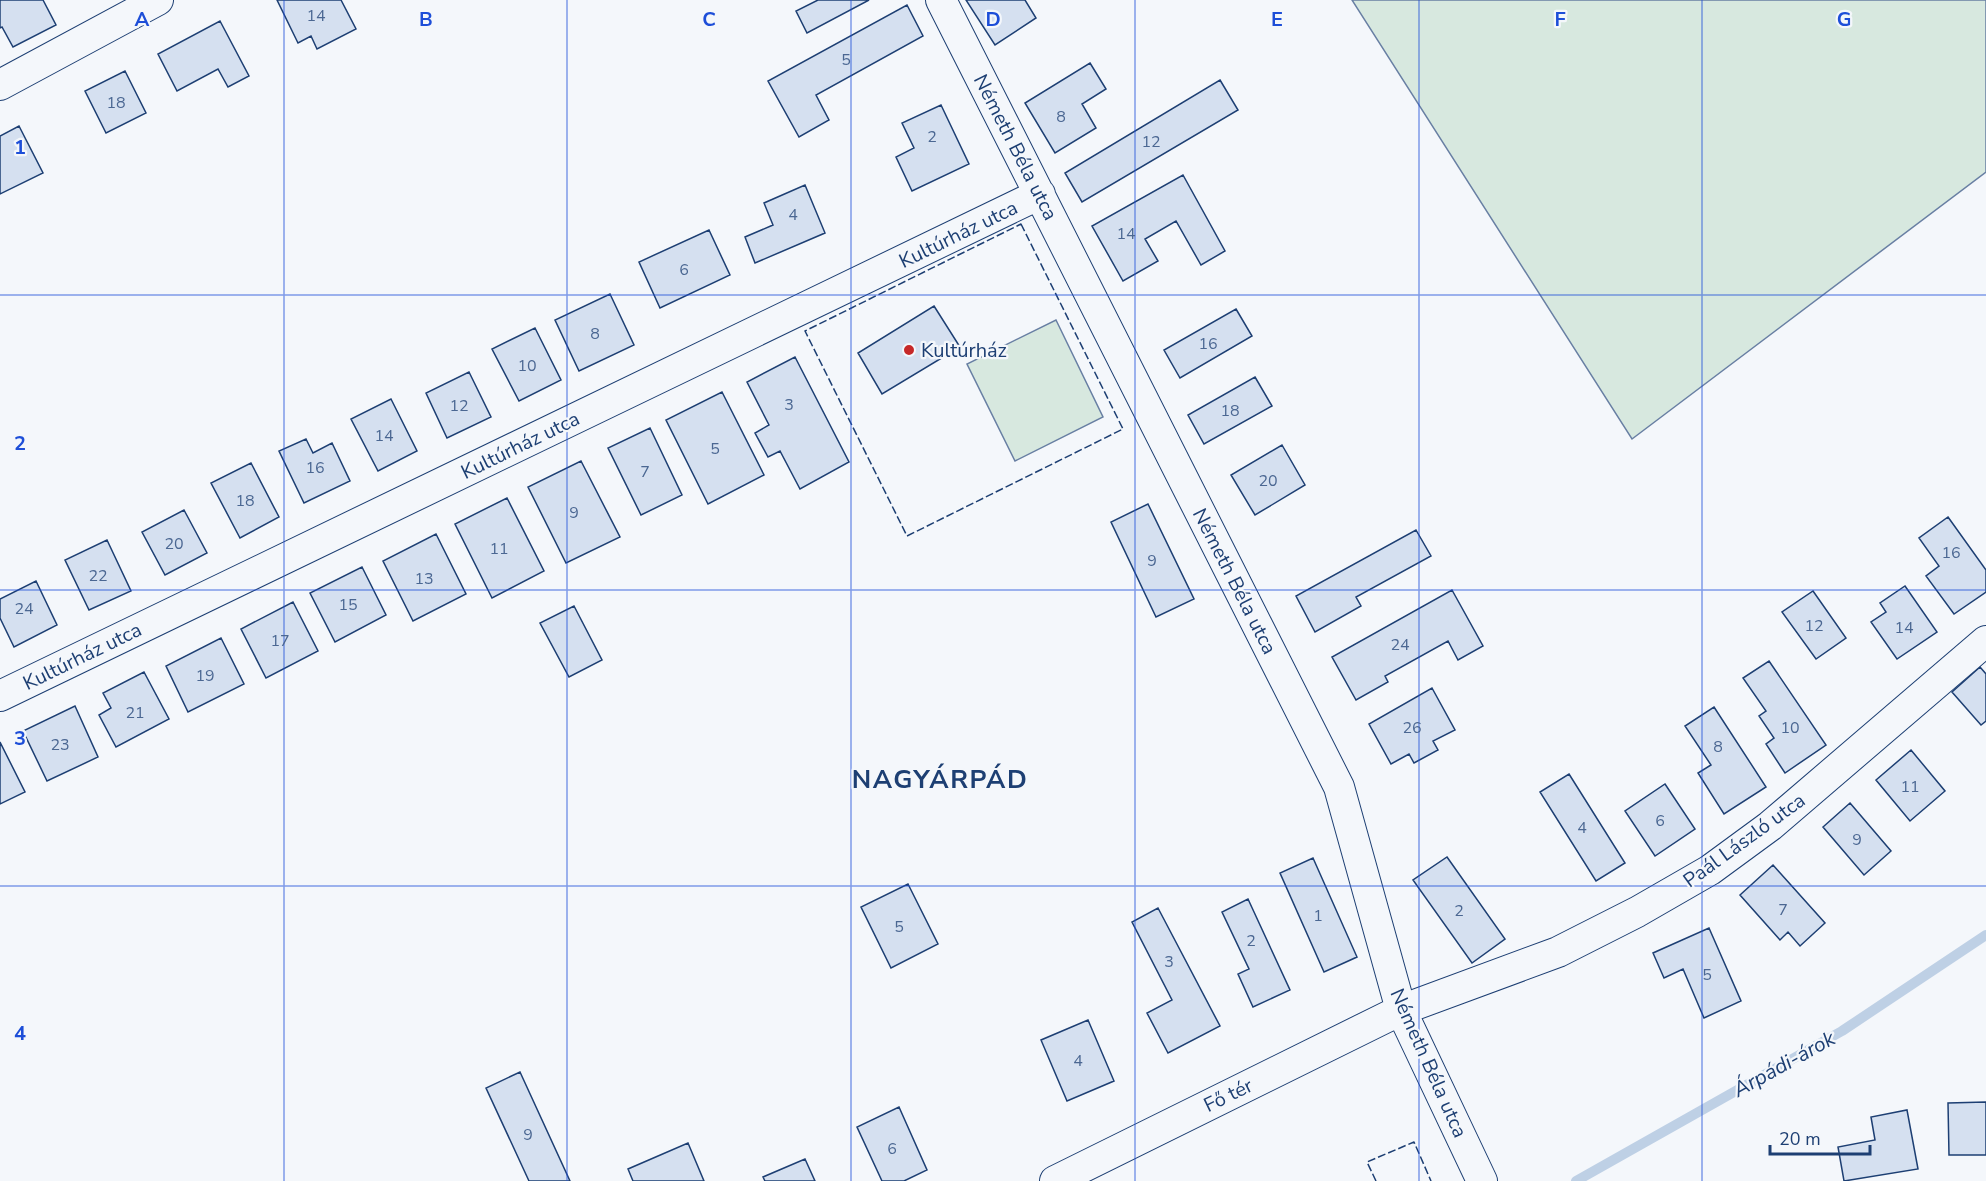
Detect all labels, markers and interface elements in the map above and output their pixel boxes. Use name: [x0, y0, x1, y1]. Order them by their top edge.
house number: 14: [306, 5, 326, 27]
text: A: [135, 6, 150, 33]
text: B: [419, 6, 433, 33]
text: C: [702, 6, 716, 33]
text: D: [985, 6, 1001, 33]
text: E: [1271, 6, 1283, 33]
text: F: [1554, 6, 1566, 33]
text: G: [1837, 6, 1851, 33]
house number: 5: [841, 49, 851, 71]
street label: Németh Béla utca: [967, 70, 1064, 225]
house number: 18: [106, 92, 126, 114]
house number: 8: [1056, 106, 1066, 128]
house number: 2: [927, 126, 937, 148]
house number: 12: [1141, 131, 1161, 153]
text: 1: [14, 134, 26, 161]
street label: Kultúrház utca: [894, 194, 1022, 275]
house number: 4: [788, 204, 798, 226]
house number: 14: [1116, 223, 1136, 245]
house number: 6: [679, 259, 689, 281]
house number: 8: [590, 323, 600, 345]
house number: 16: [1198, 333, 1218, 355]
place label: Kultúrház: [921, 337, 1007, 364]
marker: Kultúrház: [902, 343, 916, 357]
house number: 10: [517, 355, 537, 377]
house number: 3: [784, 394, 794, 416]
house number: 12: [449, 395, 469, 417]
house number: 18: [1220, 400, 1240, 422]
street label: Kultúrház utca: [456, 405, 584, 486]
house number: 14: [374, 425, 394, 447]
text: 2: [14, 430, 26, 457]
house number: 5: [710, 438, 720, 460]
house number: 16: [305, 457, 325, 479]
house number: 7: [640, 461, 650, 483]
house number: 20: [1258, 470, 1278, 492]
house number: 18: [235, 490, 255, 512]
house number: 9: [569, 502, 579, 524]
street label: Németh Béla utca: [1186, 504, 1283, 659]
house number: 20: [164, 533, 184, 555]
house number: 11: [489, 538, 509, 560]
house number: 16: [1941, 542, 1961, 564]
house number: 9: [1147, 550, 1157, 572]
house number: 22: [88, 565, 108, 587]
house number: 13: [414, 568, 434, 590]
house number: 15: [338, 594, 358, 616]
house number: 24: [14, 598, 34, 620]
house number: 12: [1804, 615, 1824, 637]
street label: Kultúrház utca: [18, 616, 146, 697]
house number: 14: [1894, 617, 1914, 639]
house number: 17: [270, 630, 290, 652]
house number: 24: [1390, 634, 1410, 656]
house number: 19: [195, 665, 215, 687]
house number: 21: [125, 702, 145, 724]
house number: 26: [1402, 717, 1422, 739]
house number: 10: [1780, 717, 1800, 739]
text: 3: [14, 725, 26, 752]
house number: 23: [50, 734, 70, 756]
house number: 8: [1713, 736, 1723, 758]
district label: NAGYÁRPÁD: [852, 762, 1028, 797]
house number: 11: [1900, 776, 1920, 798]
street label: Paál László utca: [1678, 787, 1811, 894]
house number: 6: [1655, 810, 1665, 832]
house number: 4: [1577, 817, 1587, 839]
house number: 9: [1852, 829, 1862, 851]
house number: 7: [1778, 899, 1788, 921]
house number: 2: [1454, 900, 1464, 922]
house number: 1: [1313, 905, 1323, 927]
house number: 5: [894, 916, 904, 938]
house number: 2: [1246, 930, 1256, 952]
house number: 3: [1164, 951, 1174, 973]
house number: 5: [1702, 964, 1712, 986]
street label: Németh Béla utca: [1384, 984, 1474, 1142]
text: 4: [14, 1020, 26, 1047]
water label: Árpádi-árok: [1727, 1024, 1841, 1104]
house number: 4: [1073, 1050, 1083, 1072]
street label: Fő tér: [1199, 1072, 1257, 1119]
scale bar: [1770, 1118, 1870, 1156]
house number: 9: [523, 1124, 533, 1146]
text: 20 m: [1779, 1127, 1821, 1151]
house number: 6: [887, 1138, 897, 1160]

